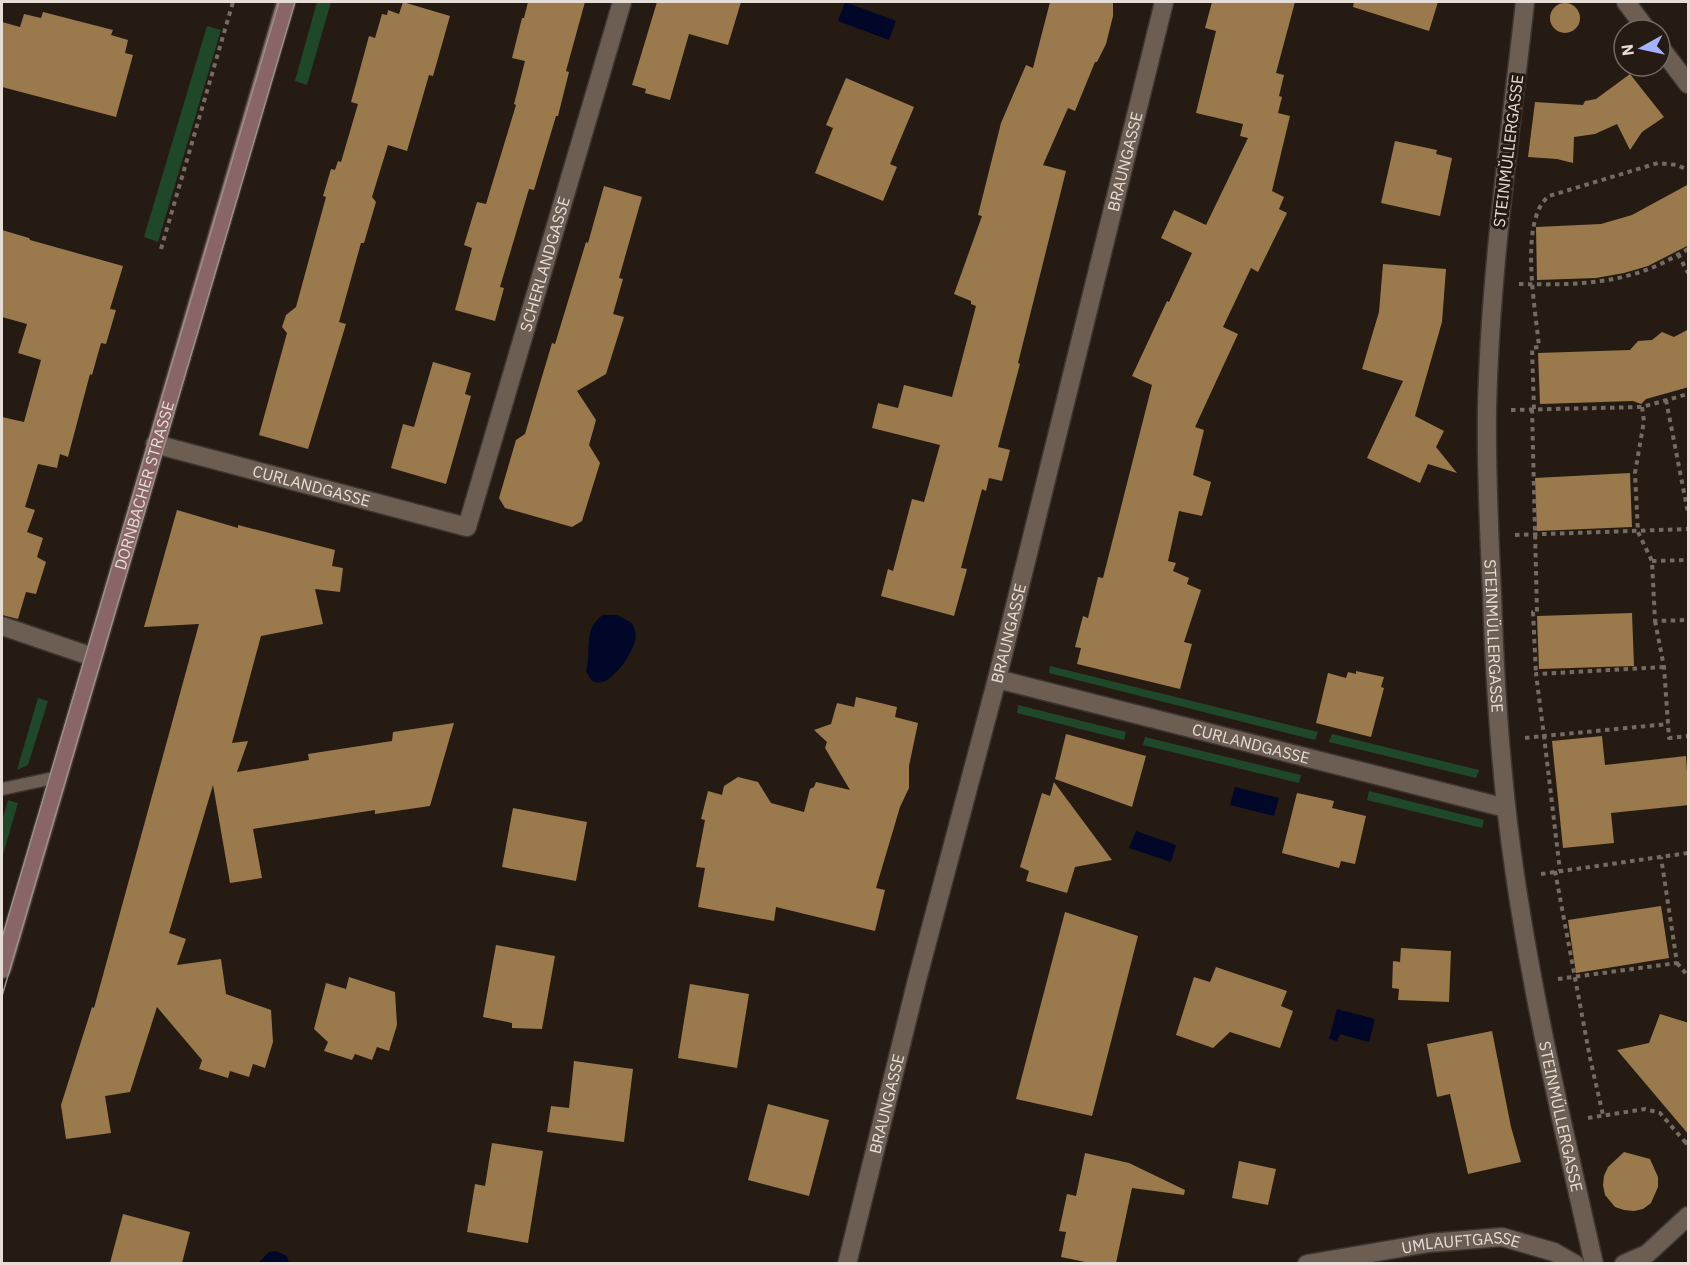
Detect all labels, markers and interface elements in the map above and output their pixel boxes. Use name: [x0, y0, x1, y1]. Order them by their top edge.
north arrow: [1612, 18, 1672, 78]
text: N: [1616, 43, 1638, 57]
street label: STEINMÜLLERGASSE: [1489, 74, 1527, 228]
street label: BRAUNGASSE: [1103, 110, 1147, 213]
street label: SCHERLANDGASSE: [515, 194, 574, 334]
street label: DORNBACHER STRASSE: [110, 399, 178, 572]
street label: CURLANDGASSE: [251, 460, 373, 511]
street label: STEINMÜLLERGASSE: [1480, 559, 1508, 713]
street label: BRAUNGASSE: [986, 581, 1030, 685]
street label: CURLANDGASSE: [1190, 719, 1312, 768]
street label: STEINMÜLLERGASSE: [1535, 1039, 1587, 1194]
street label: BRAUNGASSE: [865, 1052, 908, 1156]
street label: UMLAUFTGASSE: [1400, 1227, 1523, 1258]

